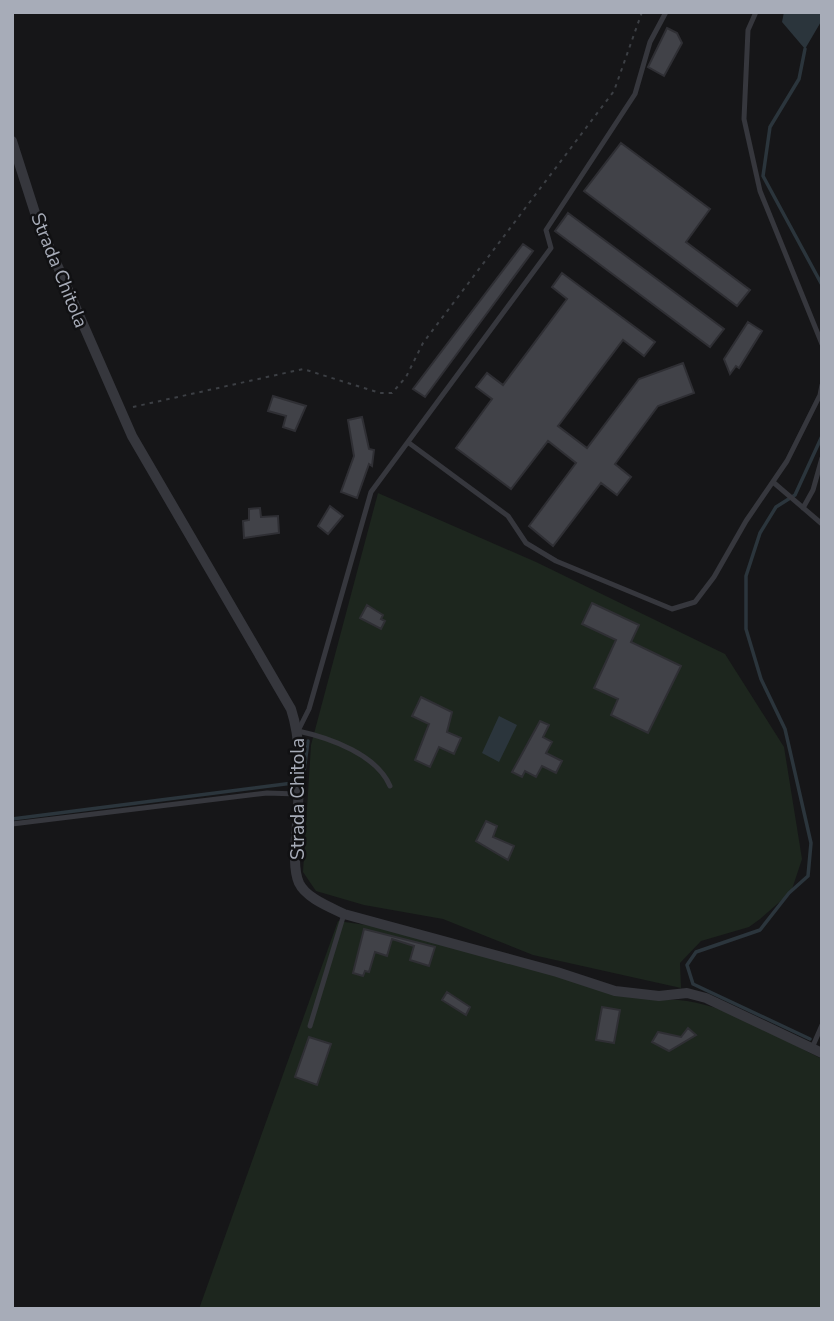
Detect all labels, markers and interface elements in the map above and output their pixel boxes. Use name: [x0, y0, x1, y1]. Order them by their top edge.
street label: Strada Chitola: [24, 209, 94, 332]
street label: Strada Chitola: [285, 738, 311, 860]

